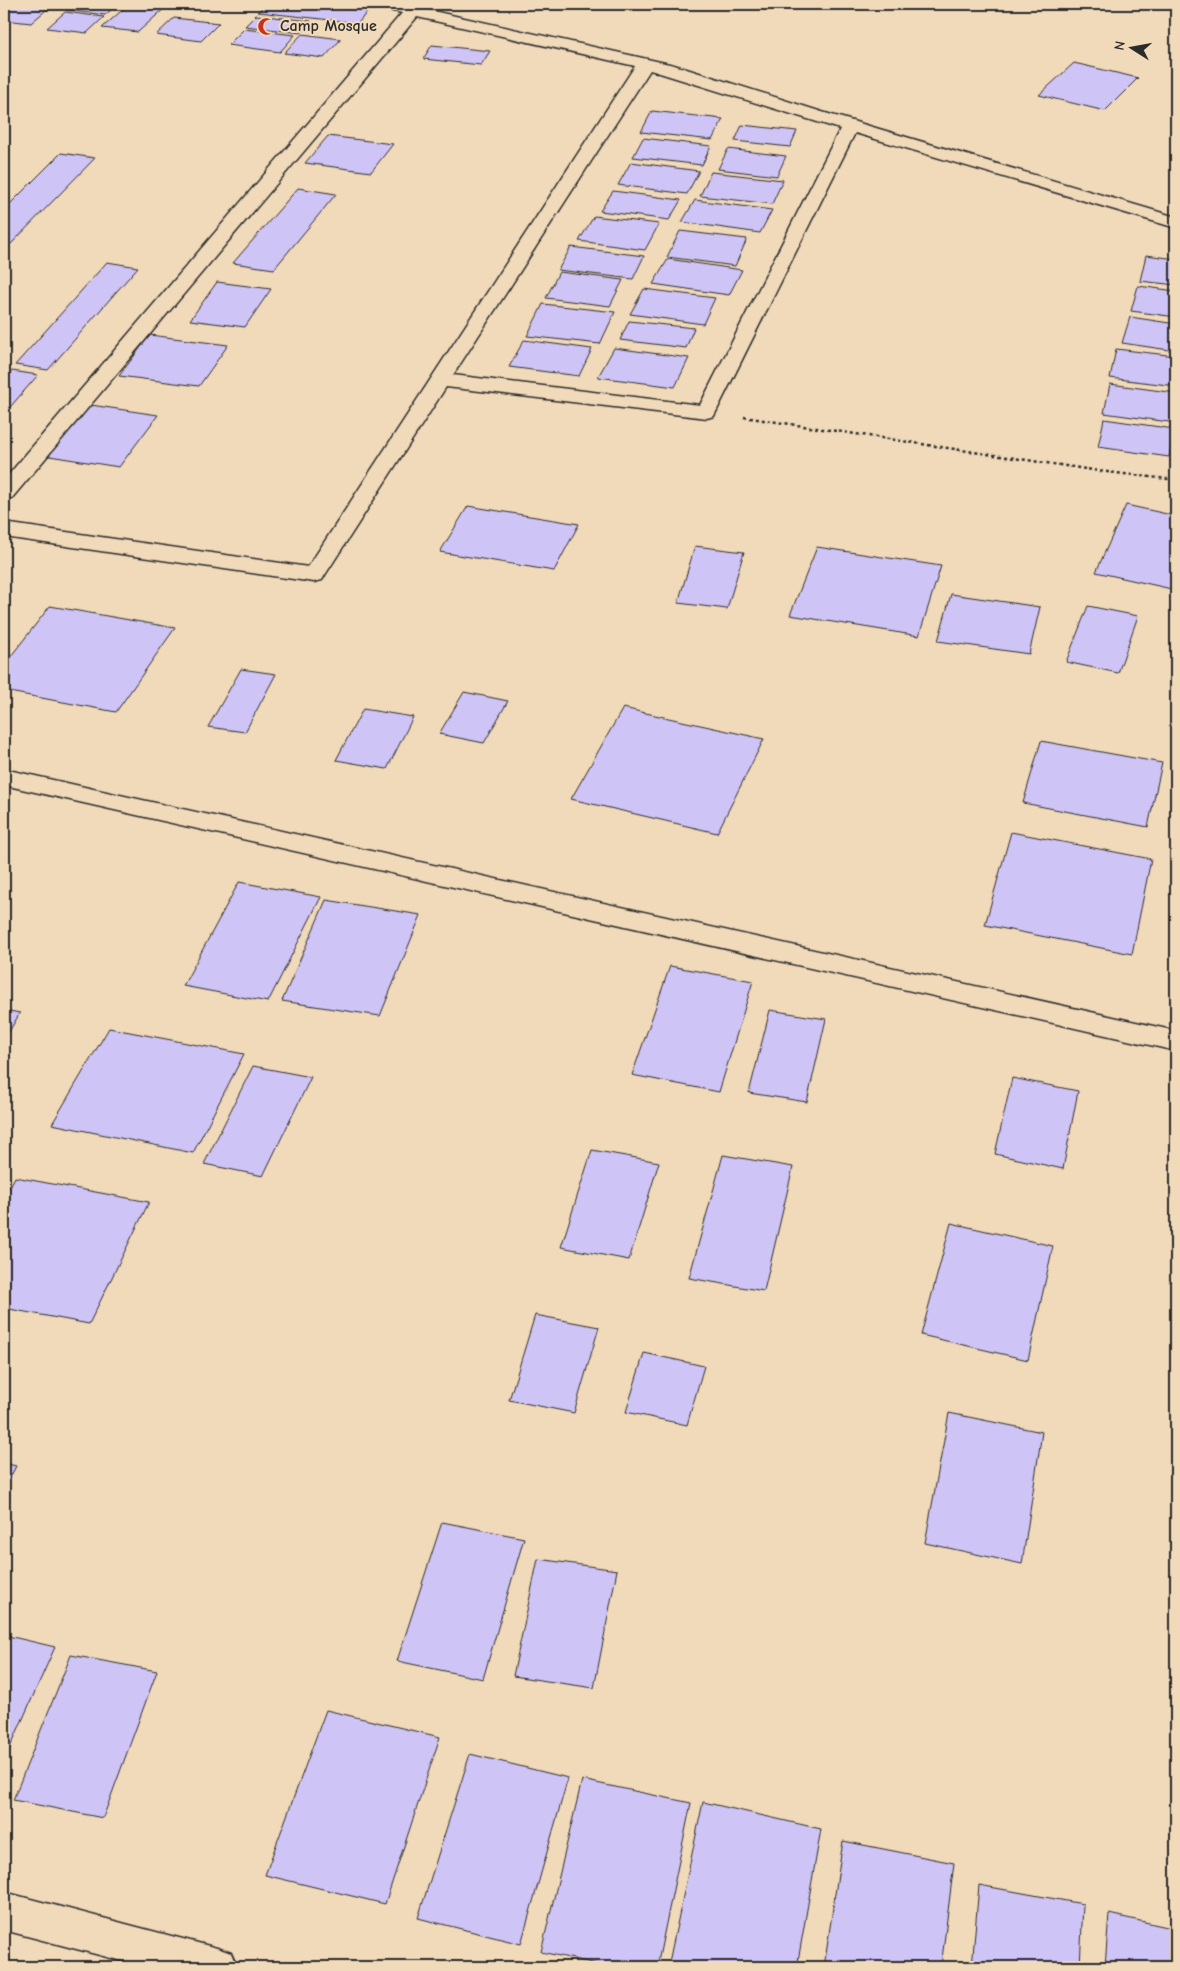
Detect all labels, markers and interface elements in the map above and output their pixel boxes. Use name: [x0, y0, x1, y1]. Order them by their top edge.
mosque icon: Camp Mosque: [256, 16, 276, 36]
place label: Camp Mosque: [280, 17, 377, 35]
north arrow: [1108, 22, 1158, 72]
text: N: [1111, 40, 1129, 52]

